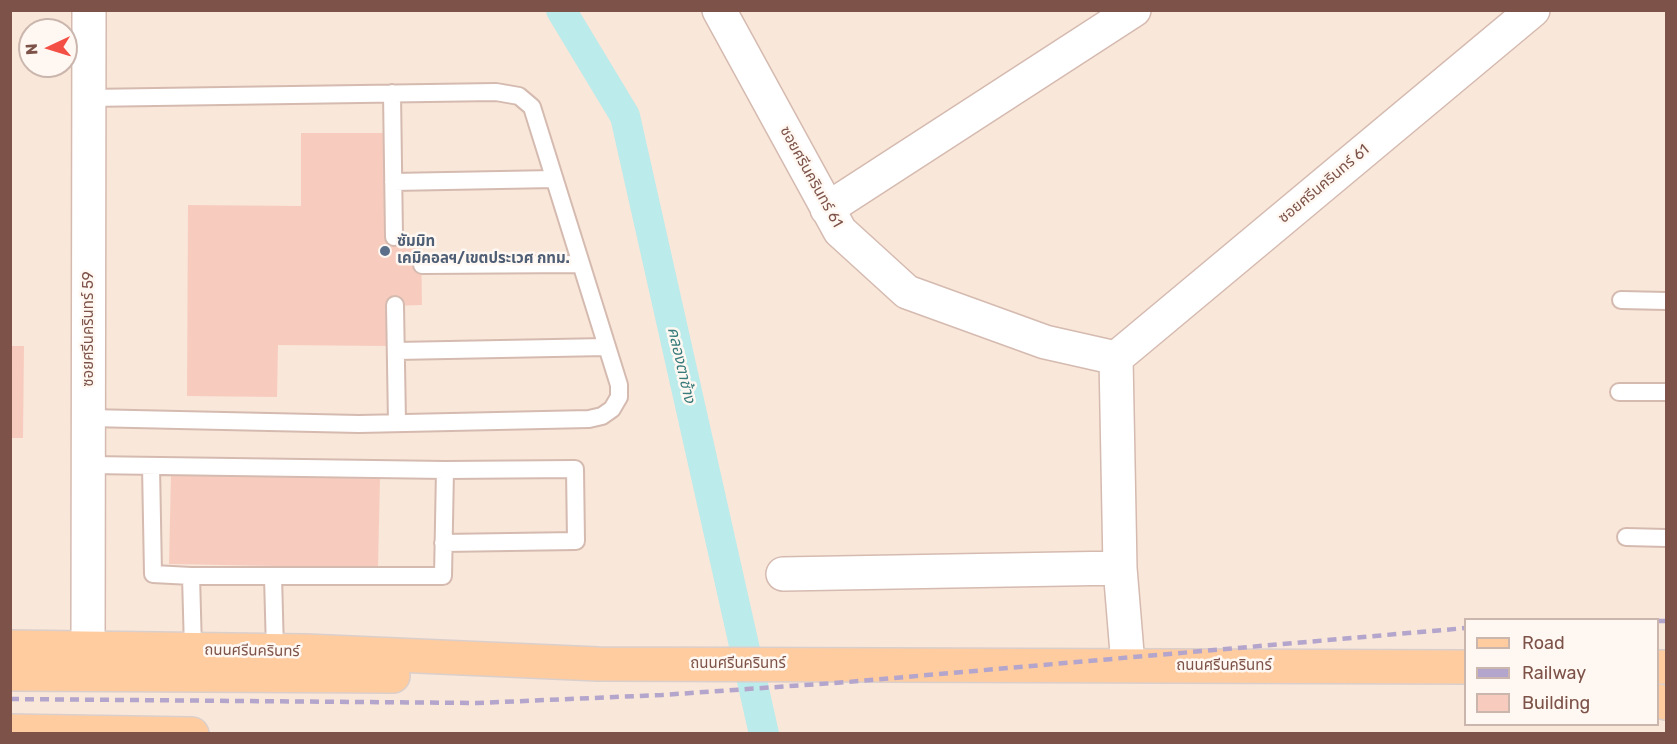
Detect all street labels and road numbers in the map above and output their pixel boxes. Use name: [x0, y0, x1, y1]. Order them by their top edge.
street label: ซอยศรีนครินทร์ 61: [776, 123, 846, 231]
street label: ซอยศรีนครินทร์ 61: [1275, 141, 1373, 227]
street label: ซอยศรีนครินทร์ 59: [80, 271, 98, 387]
street label: ถนนศรีนครินทร์: [204, 641, 300, 661]
street label: ถนนศรีนครินทร์: [690, 655, 786, 673]
street label: ถนนศรีนครินทร์: [1176, 657, 1272, 675]

